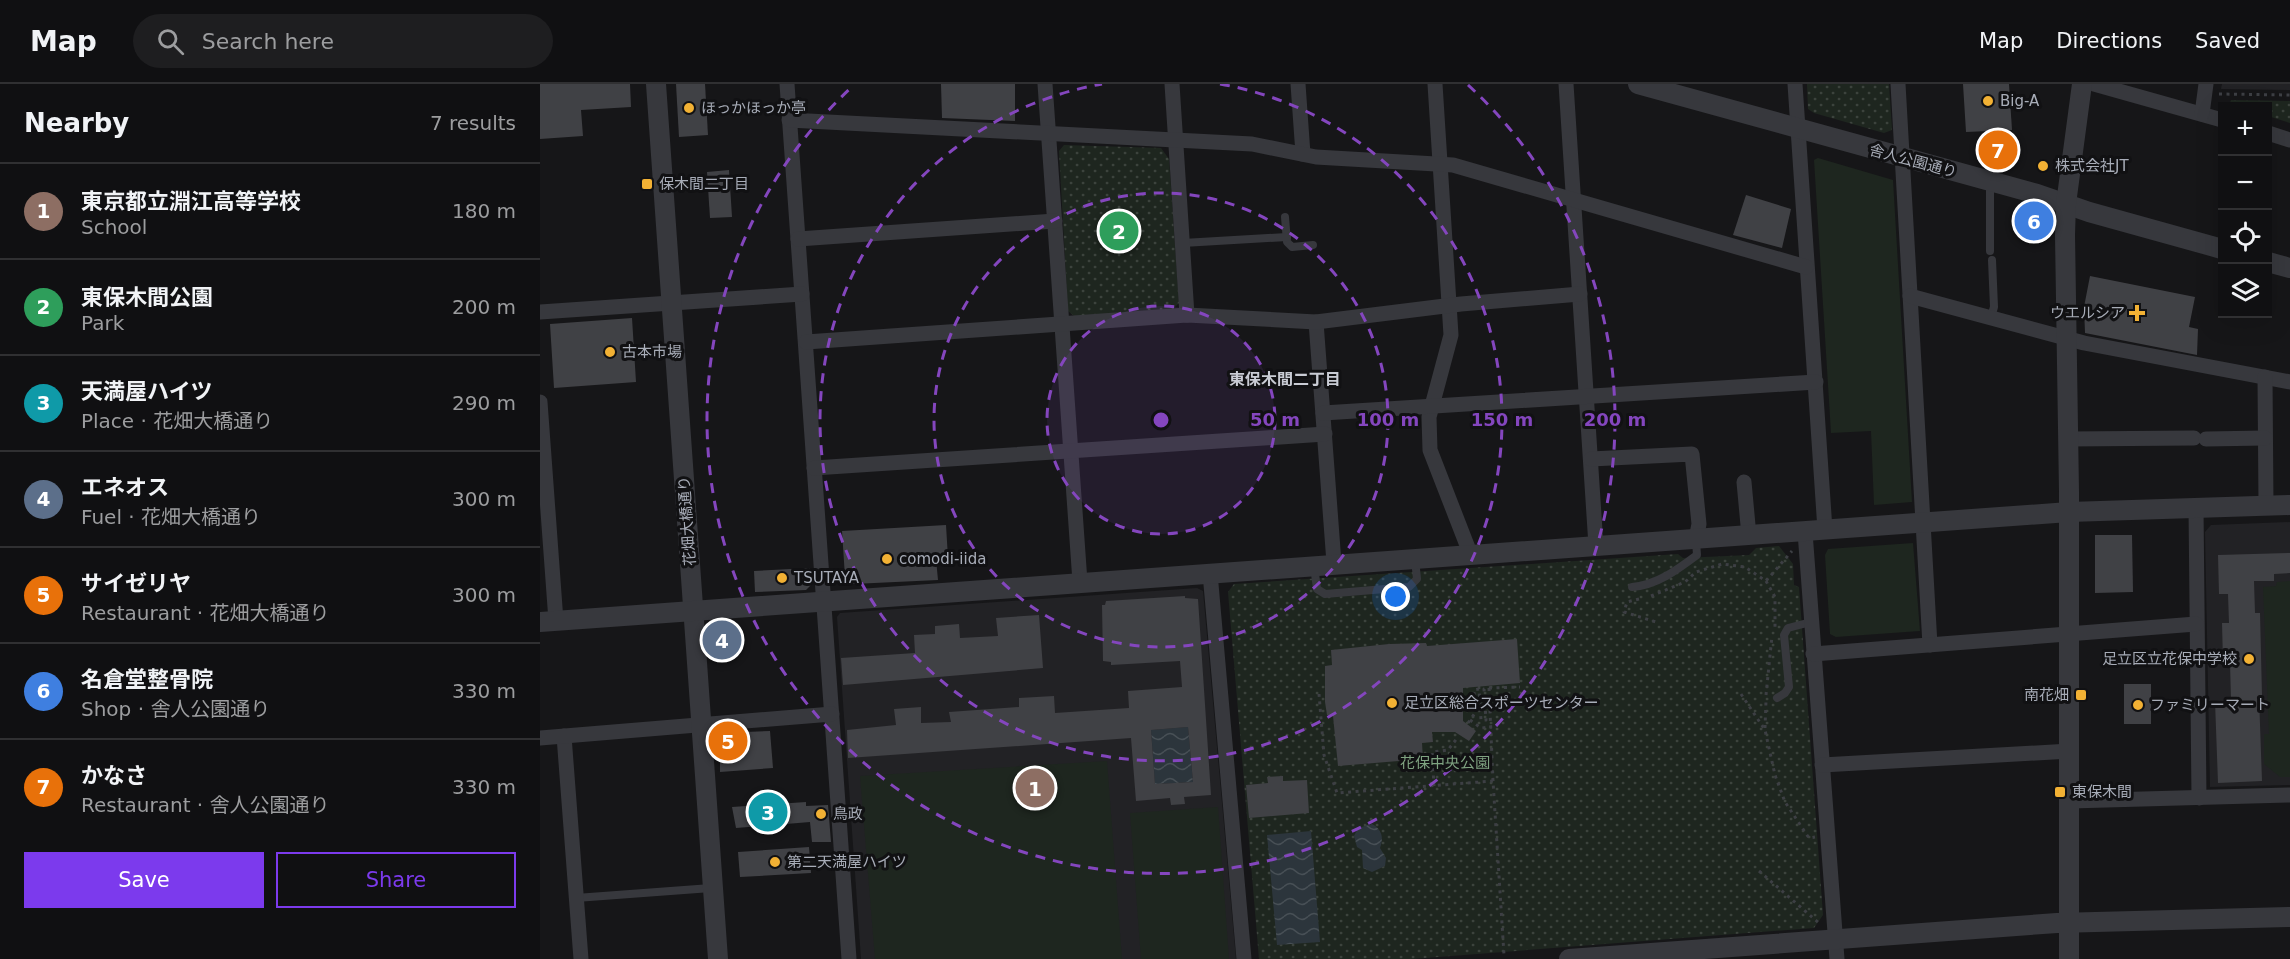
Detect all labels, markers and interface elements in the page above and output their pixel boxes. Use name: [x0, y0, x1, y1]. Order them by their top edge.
search box: [133, 14, 553, 68]
text: Map: [30, 25, 97, 58]
icon: search: [154, 25, 187, 58]
text: Search here: [202, 29, 334, 54]
text: Map: [1979, 29, 2023, 53]
text: Directions: [2056, 29, 2162, 53]
text: Saved: [2195, 29, 2260, 53]
place label: Big-A: [2000, 92, 2040, 110]
marker: Big-A: [1981, 94, 1995, 108]
place label: ほっかほっか亭: [701, 99, 806, 117]
marker: ほっかほっか亭: [682, 101, 696, 115]
map controls: [2218, 102, 2272, 318]
button: +: [2218, 102, 2272, 156]
text: Nearby: [24, 108, 129, 138]
text: 7 results: [430, 111, 516, 135]
pin: 7: [1978, 128, 2018, 172]
street label: 舎人公園通り: [1867, 141, 1959, 181]
button: −: [2218, 156, 2272, 210]
place label: 株式会社JT: [2055, 157, 2129, 175]
marker: 株式会社JT: [2036, 159, 2050, 173]
place label: 保木間二丁目: [659, 175, 749, 193]
marker: 保木間二丁目: [640, 177, 654, 191]
text: 東京都立淵江高等学校: [81, 189, 301, 214]
pin: 6: [2014, 198, 2054, 244]
text: 1: [37, 199, 50, 223]
text: 180 m: [452, 199, 516, 223]
pin: 2: [1100, 208, 1138, 254]
button: locate: [2218, 210, 2272, 264]
text: School: [81, 215, 147, 239]
button: layers: [2218, 264, 2272, 318]
text: 東保木間公園: [81, 285, 213, 310]
text: 2: [37, 295, 50, 319]
text: 200 m: [452, 295, 516, 319]
place label: ウエルシア: [2050, 304, 2125, 322]
marker: ウエルシア: [2130, 306, 2144, 320]
text: Park: [81, 311, 124, 335]
place label: 古本市場: [622, 343, 682, 361]
marker: 古本市場: [603, 345, 617, 359]
district label: 東保木間二丁目: [1229, 370, 1341, 389]
text: 天満屋ハイツ: [81, 379, 213, 404]
text: 3: [37, 391, 50, 415]
text: 290 m: [452, 391, 516, 415]
text: Place · 花畑大橋通り: [81, 409, 273, 433]
text: 50 m: [1250, 409, 1300, 430]
text: 100 m: [1357, 409, 1419, 430]
text: 150 m: [1471, 409, 1533, 430]
text: 200 m: [1584, 409, 1646, 430]
centre of rings: [1151, 410, 1171, 430]
text: エネオス: [81, 475, 169, 500]
street label: 花畑大橋通り: [675, 475, 699, 567]
text: 4: [37, 487, 50, 511]
text: 300 m: [452, 487, 516, 511]
text: Fuel · 花畑大橋通り: [81, 505, 261, 529]
place label: comodi-iida: [899, 550, 986, 568]
marker: comodi-iida: [880, 552, 894, 566]
place label: TSUTAYA: [793, 569, 860, 587]
text: サイゼリヤ: [81, 571, 191, 596]
marker: TSUTAYA: [775, 571, 789, 585]
your location: [1381, 582, 1410, 611]
text: 5: [37, 583, 50, 607]
text: 300 m: [452, 583, 516, 607]
text: Restaurant · 花畑大橋通り: [81, 601, 330, 625]
pin: 4: [702, 618, 741, 662]
place label: 足立区立花保中学校: [2102, 650, 2237, 668]
marker: 足立区立花保中学校: [2242, 652, 2256, 666]
text: 名倉堂整骨院: [81, 667, 213, 692]
text: 6: [37, 679, 50, 703]
text: 330 m: [452, 679, 516, 703]
place label: 南花畑: [2024, 686, 2069, 704]
marker: 南花畑: [2074, 688, 2088, 702]
place label: 足立区総合スポーツセンター: [1404, 694, 1599, 712]
marker: 足立区総合スポーツセンター: [1385, 696, 1399, 710]
place label: ファミリーマート: [2150, 696, 2270, 714]
text: Shop · 舎人公園通り: [81, 697, 270, 721]
marker: ファミリーマート: [2131, 698, 2145, 712]
pin: 5: [708, 718, 747, 764]
park label: 花保中央公園: [1400, 754, 1490, 772]
text: かなさ: [81, 763, 147, 788]
pin: 1: [1016, 766, 1054, 810]
text: 7: [37, 775, 50, 799]
text: 330 m: [452, 775, 516, 799]
place label: 東保木間: [2072, 783, 2132, 801]
marker: 東保木間: [2053, 785, 2067, 799]
pin: 3: [748, 790, 788, 834]
text: Restaurant · 舎人公園通り: [81, 793, 330, 817]
place label: 鳥政: [833, 805, 863, 823]
marker: 鳥政: [814, 807, 828, 821]
button: Save: [24, 852, 264, 908]
button: Share: [276, 852, 516, 908]
place label: 第二天満屋ハイツ: [787, 853, 907, 871]
marker: 第二天満屋ハイツ: [768, 855, 782, 869]

